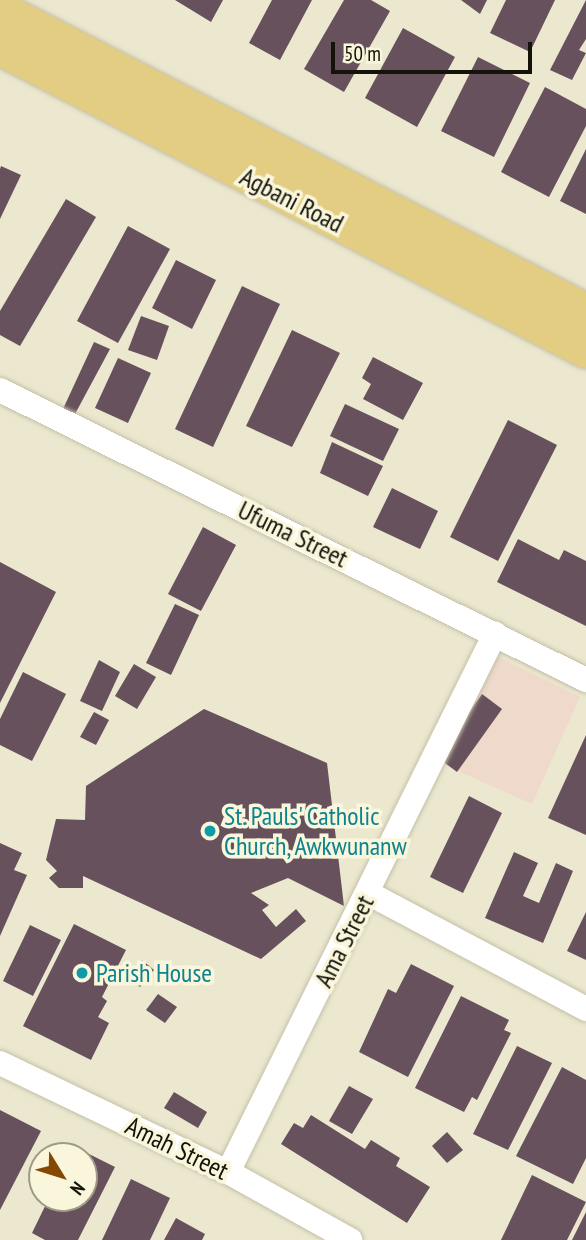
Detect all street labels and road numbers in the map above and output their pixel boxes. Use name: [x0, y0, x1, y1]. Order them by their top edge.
street label: Agbani Road: [235, 161, 349, 239]
street label: Ufuma Street: [233, 494, 353, 574]
street label: Ama Street: [308, 890, 380, 992]
street label: Amah Street: [121, 1110, 233, 1186]

